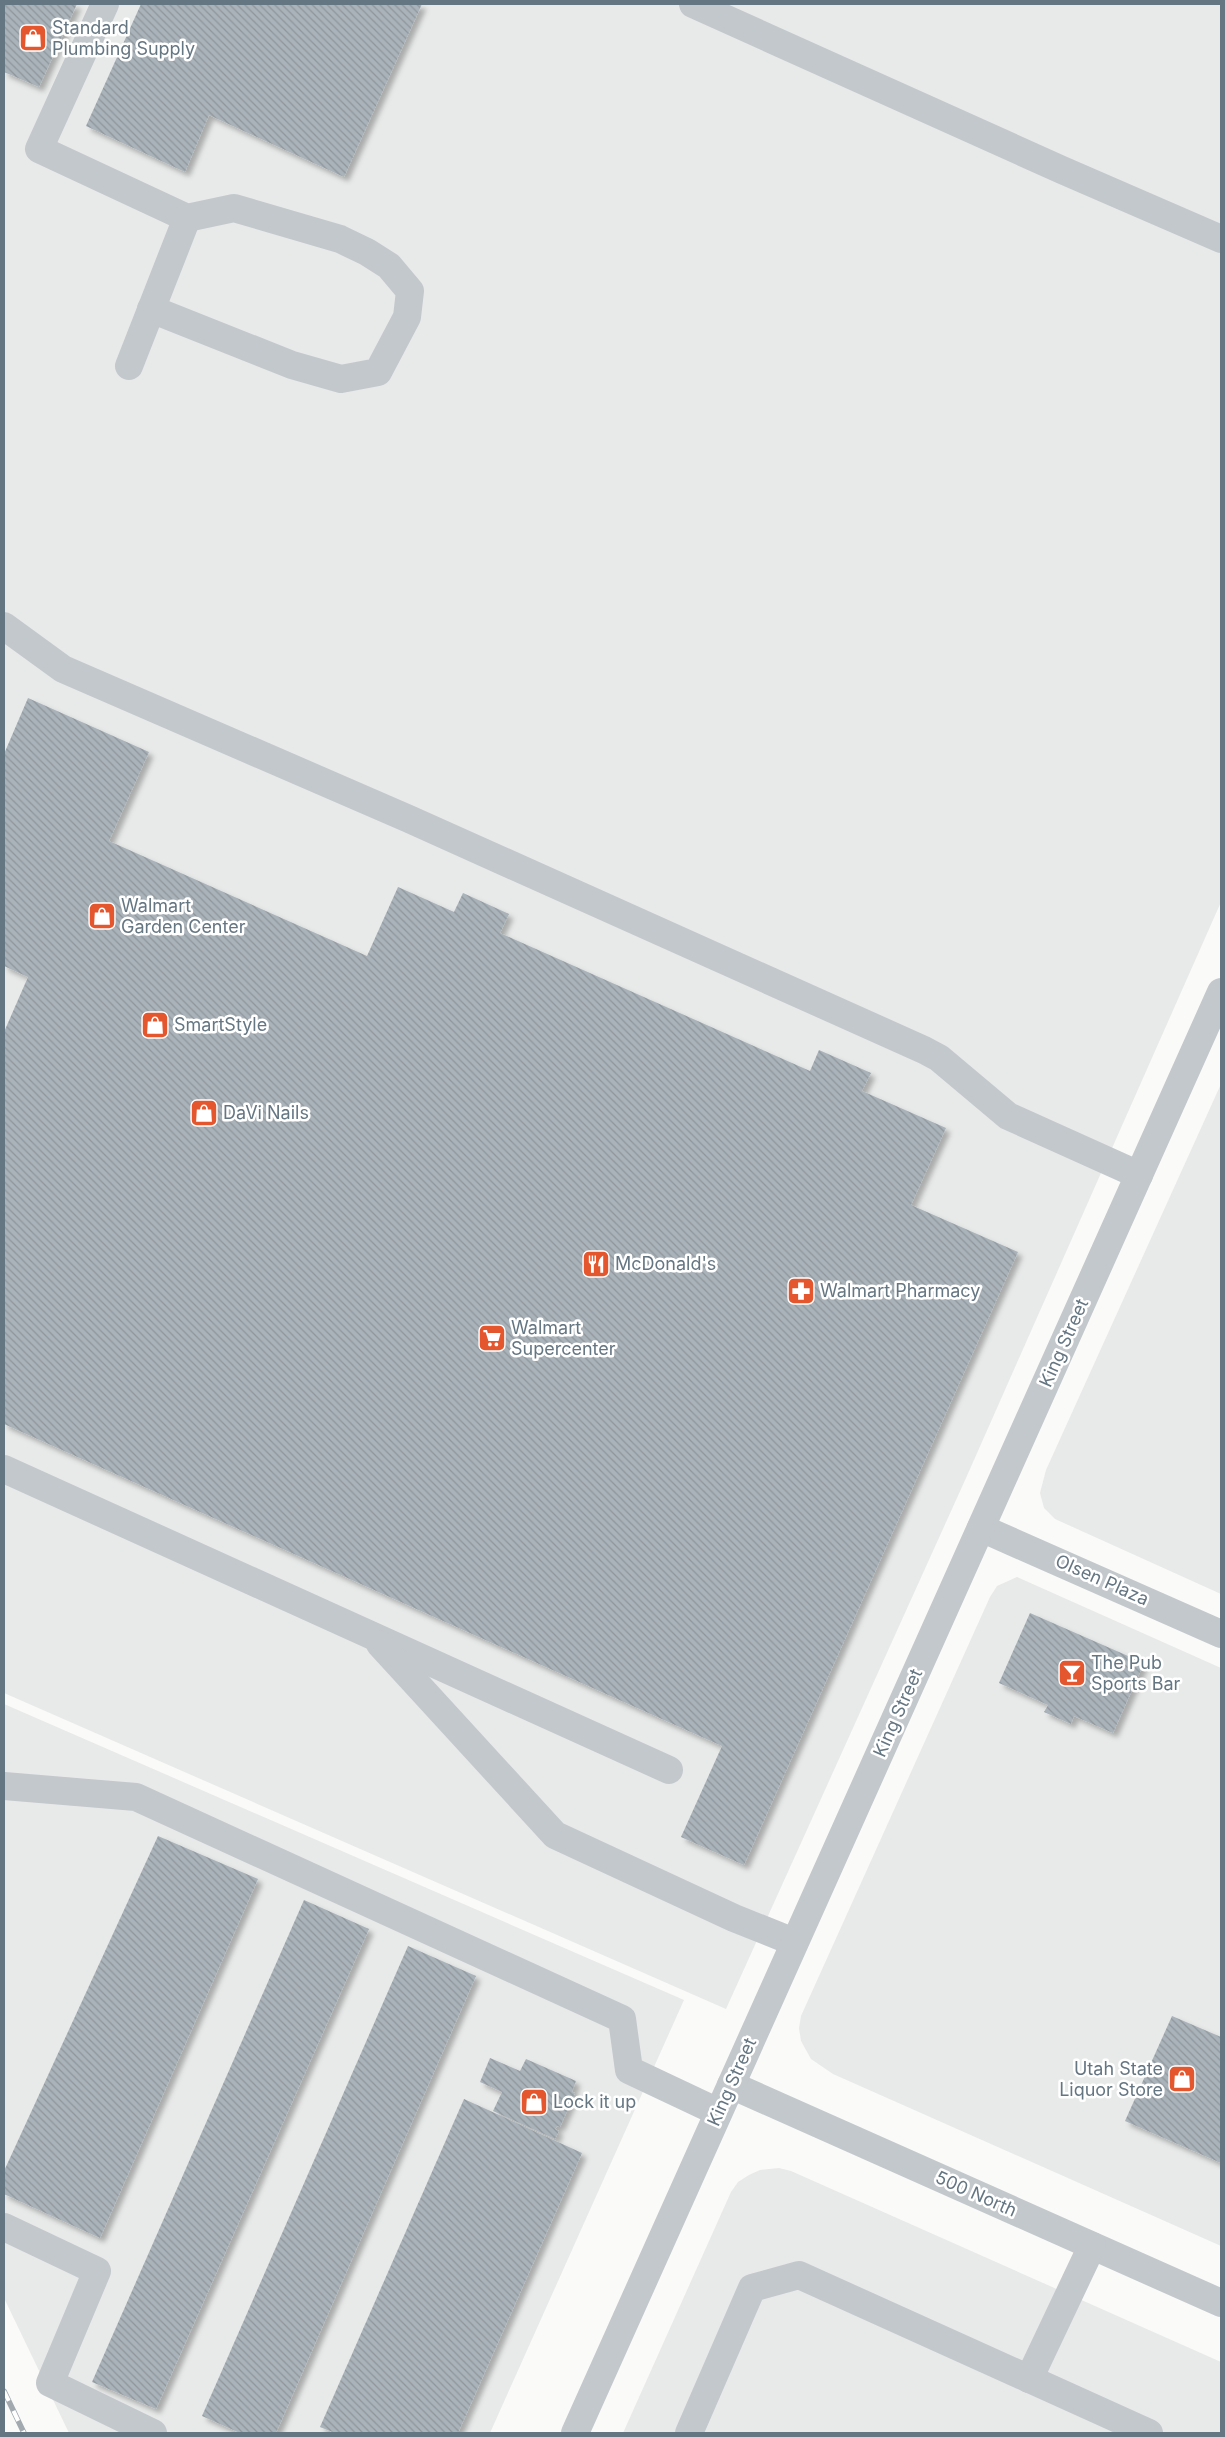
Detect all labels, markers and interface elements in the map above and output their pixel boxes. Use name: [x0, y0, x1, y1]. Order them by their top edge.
place label: Standard Plumbing Supply: [52, 17, 195, 59]
shop icon: Standard Plumbing Supply: [18, 23, 48, 53]
place label: Walmart Garden Center: [121, 895, 246, 937]
shop icon: Walmart Garden Center: [87, 901, 117, 931]
shop icon: SmartStyle: [140, 1010, 170, 1040]
place label: SmartStyle: [174, 1014, 267, 1035]
shop icon: DaVi Nails: [189, 1098, 219, 1128]
place label: DaVi Nails: [223, 1102, 309, 1123]
restaurant icon: McDonald's: [581, 1249, 611, 1279]
place label: McDonald's: [615, 1253, 716, 1274]
pharmacy icon: Walmart Pharmacy: [786, 1276, 816, 1306]
place label: Walmart Pharmacy: [820, 1280, 980, 1301]
street label: King Street: [1035, 1295, 1092, 1390]
place label: Walmart Supercenter: [511, 1317, 616, 1359]
supermarket icon: Walmart Supercenter: [477, 1323, 507, 1353]
street label: Olsen Plaza: [1052, 1550, 1152, 1609]
place label: The Pub Sports Bar: [1091, 1652, 1181, 1694]
bar icon: The Pub Sports Bar: [1057, 1658, 1087, 1688]
street label: King Street: [869, 1665, 926, 1760]
street label: King Street: [703, 2034, 760, 2129]
place label: Utah State Liquor Store: [1059, 2058, 1163, 2100]
shop icon: Utah State Liquor Store: [1167, 2064, 1197, 2094]
shop icon: Lock it up: [519, 2087, 549, 2117]
place label: Lock it up: [553, 2091, 636, 2112]
street label: 500 North: [932, 2166, 1020, 2221]

